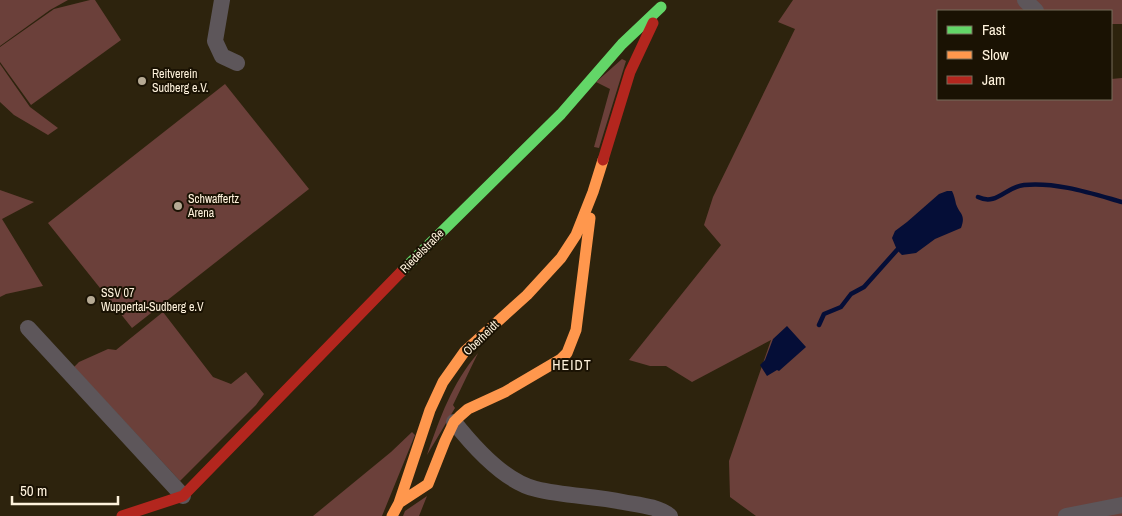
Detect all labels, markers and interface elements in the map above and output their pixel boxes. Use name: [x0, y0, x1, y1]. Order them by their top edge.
legend: [937, 10, 1112, 100]
text: Fast: [982, 19, 1006, 40]
text: Slow: [982, 44, 1009, 65]
place label: Reitverein Sudberg e.V.: [152, 66, 209, 96]
text: Jam: [982, 69, 1005, 90]
marker: Reitverein Sudberg e.V.: [136, 75, 148, 87]
place label: Schwaffertz Arena: [187, 191, 239, 221]
marker: Schwaffertz Arena: [172, 200, 184, 212]
street label: Riedelstraße: [396, 225, 448, 277]
place label: SSV 07 Wuppertal-Sudberg e.V: [101, 285, 204, 315]
marker: SSV 07 Wuppertal-Sudberg e.V: [85, 294, 97, 306]
street label: Oberheidt: [460, 317, 502, 359]
district label: HEIDT: [552, 356, 592, 374]
scale bar: [12, 474, 119, 506]
text: 50 m: [20, 480, 47, 501]

